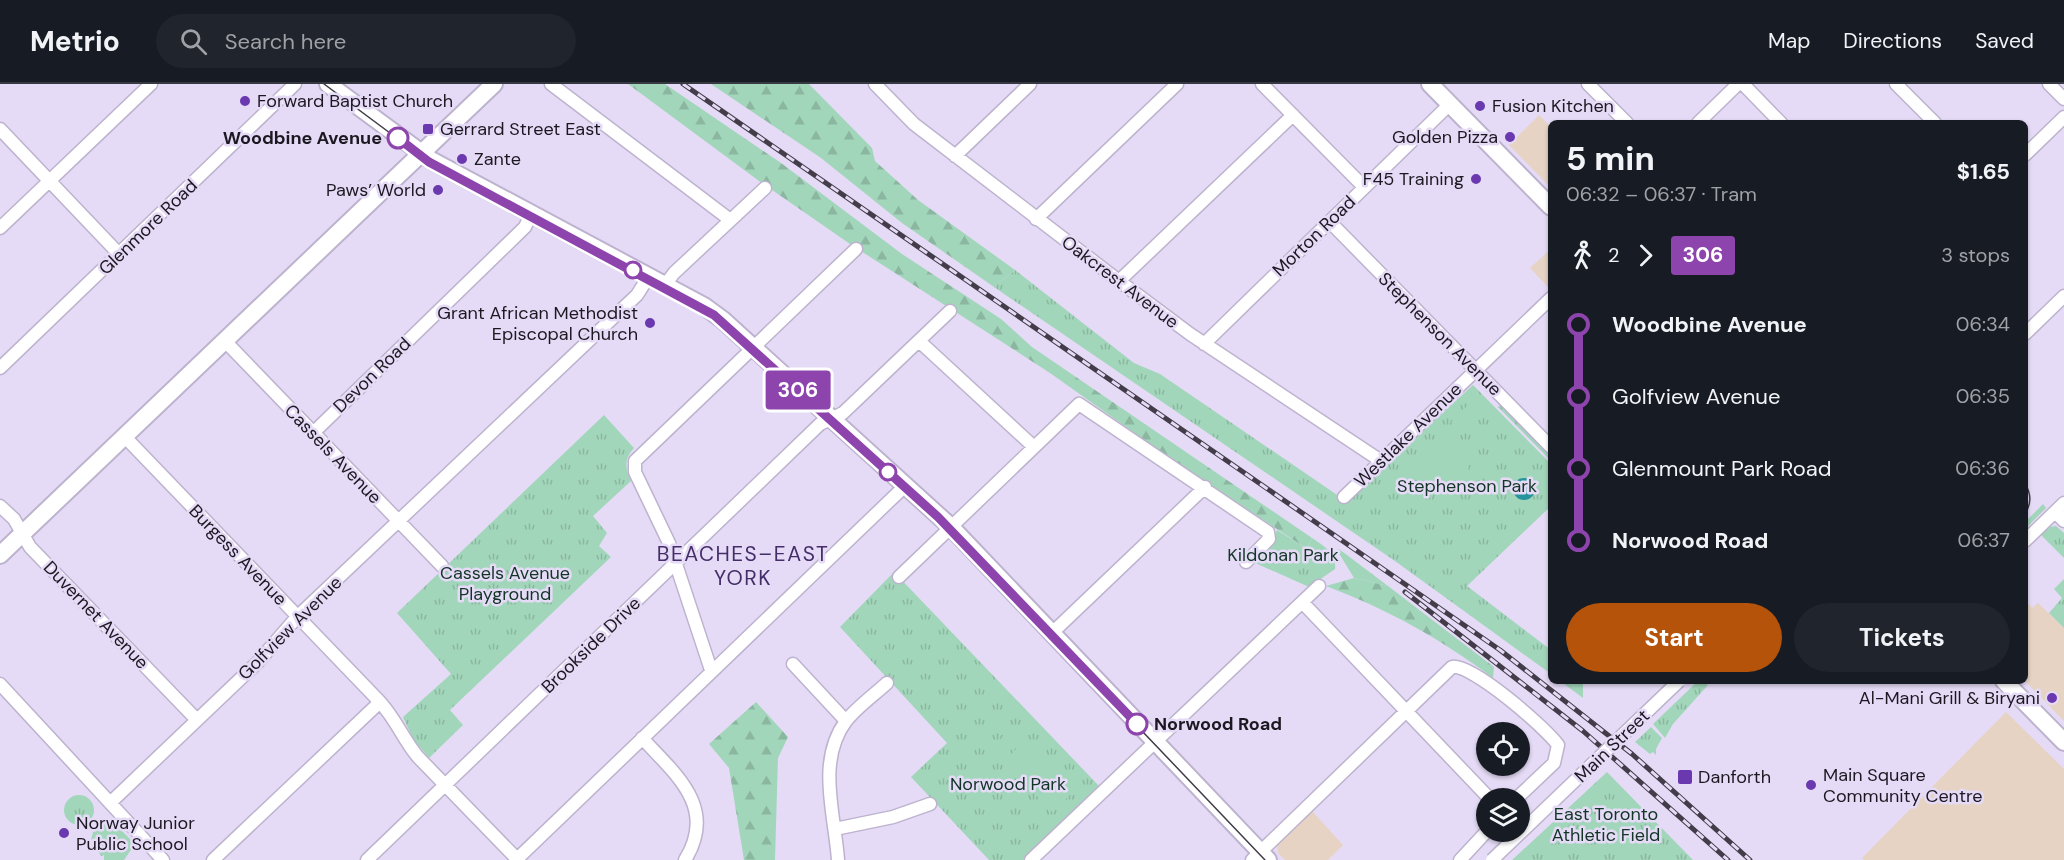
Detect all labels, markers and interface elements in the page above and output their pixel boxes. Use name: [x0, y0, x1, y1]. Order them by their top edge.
search box: [156, 14, 576, 68]
text: Metrio: [30, 23, 120, 60]
icon: search: [177, 25, 210, 58]
text: Search here: [225, 27, 346, 56]
text: Map: [1768, 27, 1810, 55]
text: Directions: [1843, 27, 1942, 55]
text: Saved: [1975, 27, 2034, 55]
place label: Forward Baptist Church: [257, 89, 453, 113]
marker: Forward Baptist Church: [238, 94, 252, 108]
place label: Fusion Kitchen: [1492, 94, 1614, 118]
marker: Fusion Kitchen: [1473, 99, 1487, 113]
place label: Gerrard Street East: [440, 117, 601, 141]
marker: Gerrard Street East: [421, 122, 435, 136]
place label: Golden Pizza: [1392, 125, 1498, 149]
place label: Woodbine Avenue: [223, 126, 382, 150]
marker: Woodbine Avenue: [387, 127, 409, 149]
marker: Golden Pizza: [1503, 130, 1517, 144]
text: 5 min: [1566, 137, 1655, 180]
place label: Zante: [474, 147, 521, 171]
marker: Zante: [455, 152, 469, 166]
text: $1.65: [1957, 157, 2010, 186]
place label: F45 Training: [1363, 167, 1464, 191]
marker: F45 Training: [1469, 172, 1483, 186]
street label: Glenmore Road: [94, 174, 202, 280]
place label: Paws’ World: [326, 178, 426, 202]
text: 06:32 – 06:37 · Tram: [1566, 181, 1757, 207]
marker: Paws’ World: [431, 183, 445, 197]
street label: Morton Road: [1267, 190, 1361, 282]
street label: Oakcrest Avenue: [1057, 230, 1183, 334]
icon: walk: [1566, 239, 1599, 272]
icon: forward: [1629, 239, 1662, 272]
text: 306: [1683, 241, 1723, 269]
text: 2: [1608, 242, 1620, 268]
text: 3 stops: [1941, 242, 2010, 268]
unlabelled marker: [624, 261, 642, 279]
street label: Stephenson Avenue: [1373, 267, 1507, 401]
place label: Grant African Methodist Episcopal Church: [437, 301, 638, 346]
text: Woodbine Avenue: [1612, 310, 1807, 339]
text: 06:34: [1956, 311, 2010, 337]
marker: Grant African Methodist Episcopal Church: [643, 316, 657, 330]
street label: Devon Road: [328, 332, 416, 418]
line badge: 306: [764, 370, 832, 410]
text: 306: [778, 376, 818, 404]
street label: Westlake Avenue: [1349, 377, 1467, 493]
text: Golfview Avenue: [1612, 382, 1780, 411]
text: 06:35: [1956, 383, 2010, 409]
street label: Cassels Avenue: [279, 399, 387, 509]
text: Glenmount Park Road: [1612, 454, 1832, 483]
text: 06:36: [1955, 455, 2010, 481]
unlabelled marker: [879, 463, 897, 481]
park label: Stephenson Park: [1397, 474, 1537, 498]
street label: Burgess Avenue: [184, 499, 292, 611]
text: Norwood Road: [1612, 526, 1768, 555]
text: 06:37: [1958, 527, 2010, 553]
district label: BEACHES–EAST YORK: [657, 540, 829, 592]
park label: Kildonan Park: [1227, 543, 1339, 567]
street label: Duvernet Avenue: [38, 556, 154, 674]
park label: Cassels Avenue Playground: [440, 561, 570, 606]
street label: Golfview Avenue: [233, 571, 347, 685]
street label: Brookside Drive: [536, 591, 646, 699]
button: Start: [1566, 603, 1782, 672]
button: Tickets: [1794, 603, 2010, 672]
place label: Al-Mani Grill & Biryani: [1859, 686, 2040, 710]
marker: Al-Mani Grill & Biryani: [2045, 691, 2059, 705]
street label: Main Street: [1569, 704, 1655, 788]
place label: Norwood Road: [1154, 712, 1282, 736]
marker: Norwood Road: [1126, 713, 1148, 735]
map controls: [1476, 722, 1530, 842]
button: locate: [1476, 722, 1530, 776]
place label: Main Square Community Centre: [1823, 763, 1983, 808]
place label: Danforth: [1698, 765, 1771, 789]
marker: Danforth: [1676, 768, 1694, 786]
park label: Norwood Park: [950, 772, 1066, 796]
marker: Main Square Community Centre: [1804, 778, 1818, 792]
button: layers: [1476, 788, 1530, 842]
park label: East Toronto Athletic Field: [1552, 802, 1660, 847]
place label: Norway Junior Public School: [76, 811, 195, 856]
marker: Norway Junior Public School: [57, 826, 71, 840]

